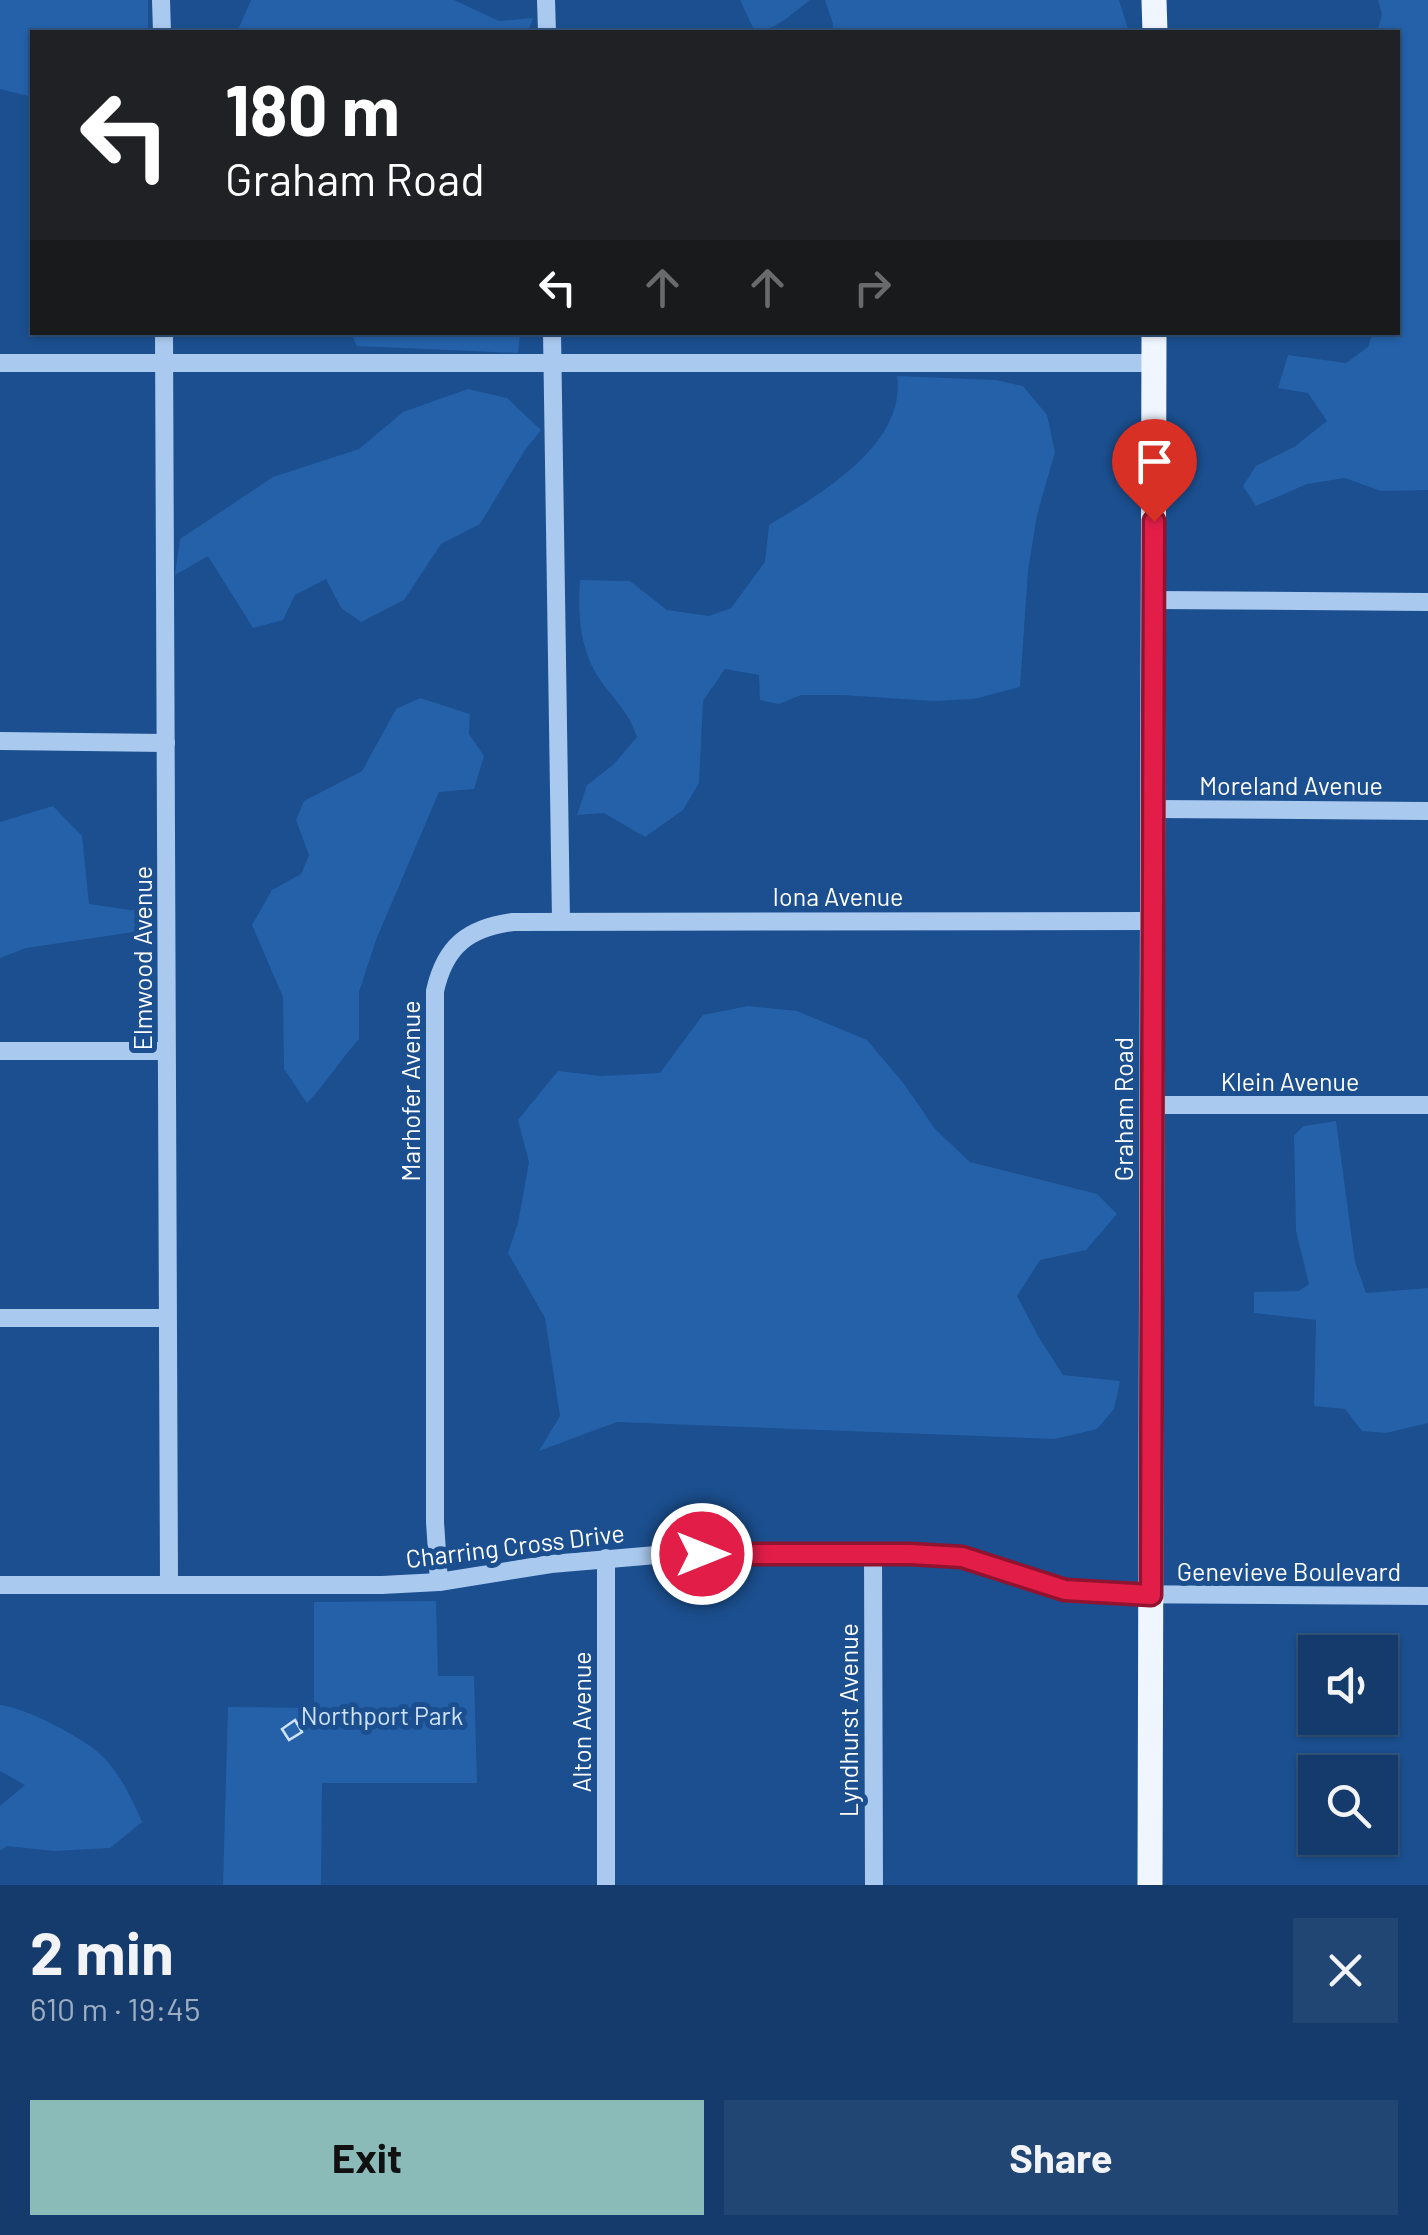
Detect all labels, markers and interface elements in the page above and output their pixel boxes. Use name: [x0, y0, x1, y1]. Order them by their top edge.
text: 180 m: [225, 66, 400, 150]
icon: left: [60, 70, 190, 200]
text: Graham Road: [225, 151, 485, 205]
icon: left: [530, 260, 585, 315]
icon: ahead: [635, 260, 690, 315]
icon: ahead: [740, 260, 795, 315]
icon: right: [845, 260, 900, 315]
pin: [1112, 419, 1197, 522]
icon: arrive: [1127, 434, 1182, 489]
street label: Moreland Avenue: [1199, 770, 1383, 800]
street label: Elmwood Avenue: [127, 866, 157, 1050]
street label: Iona Avenue: [773, 881, 903, 911]
street label: Marhofer Avenue: [395, 1000, 425, 1182]
street label: Graham Road: [1108, 1037, 1138, 1181]
street label: Klein Avenue: [1221, 1066, 1359, 1096]
position arrow: [650, 1502, 754, 1606]
street label: Charring Cross Drive: [404, 1517, 626, 1573]
street label: Genevieve Boulevard: [1177, 1556, 1401, 1586]
street label: Lyndhurst Avenue: [833, 1623, 863, 1817]
map controls: [1298, 1635, 1398, 1855]
button: sound: [1298, 1635, 1398, 1735]
street label: Alton Avenue: [566, 1651, 596, 1793]
park label: Northport Park: [301, 1700, 463, 1730]
button: search: [1298, 1755, 1398, 1855]
text: 2 min: [30, 1915, 174, 1987]
button: close: [1293, 1918, 1398, 2023]
text: 610 m · 19:45: [30, 1989, 200, 2027]
button: Exit: [30, 2100, 704, 2215]
button: Share: [724, 2100, 1398, 2215]

